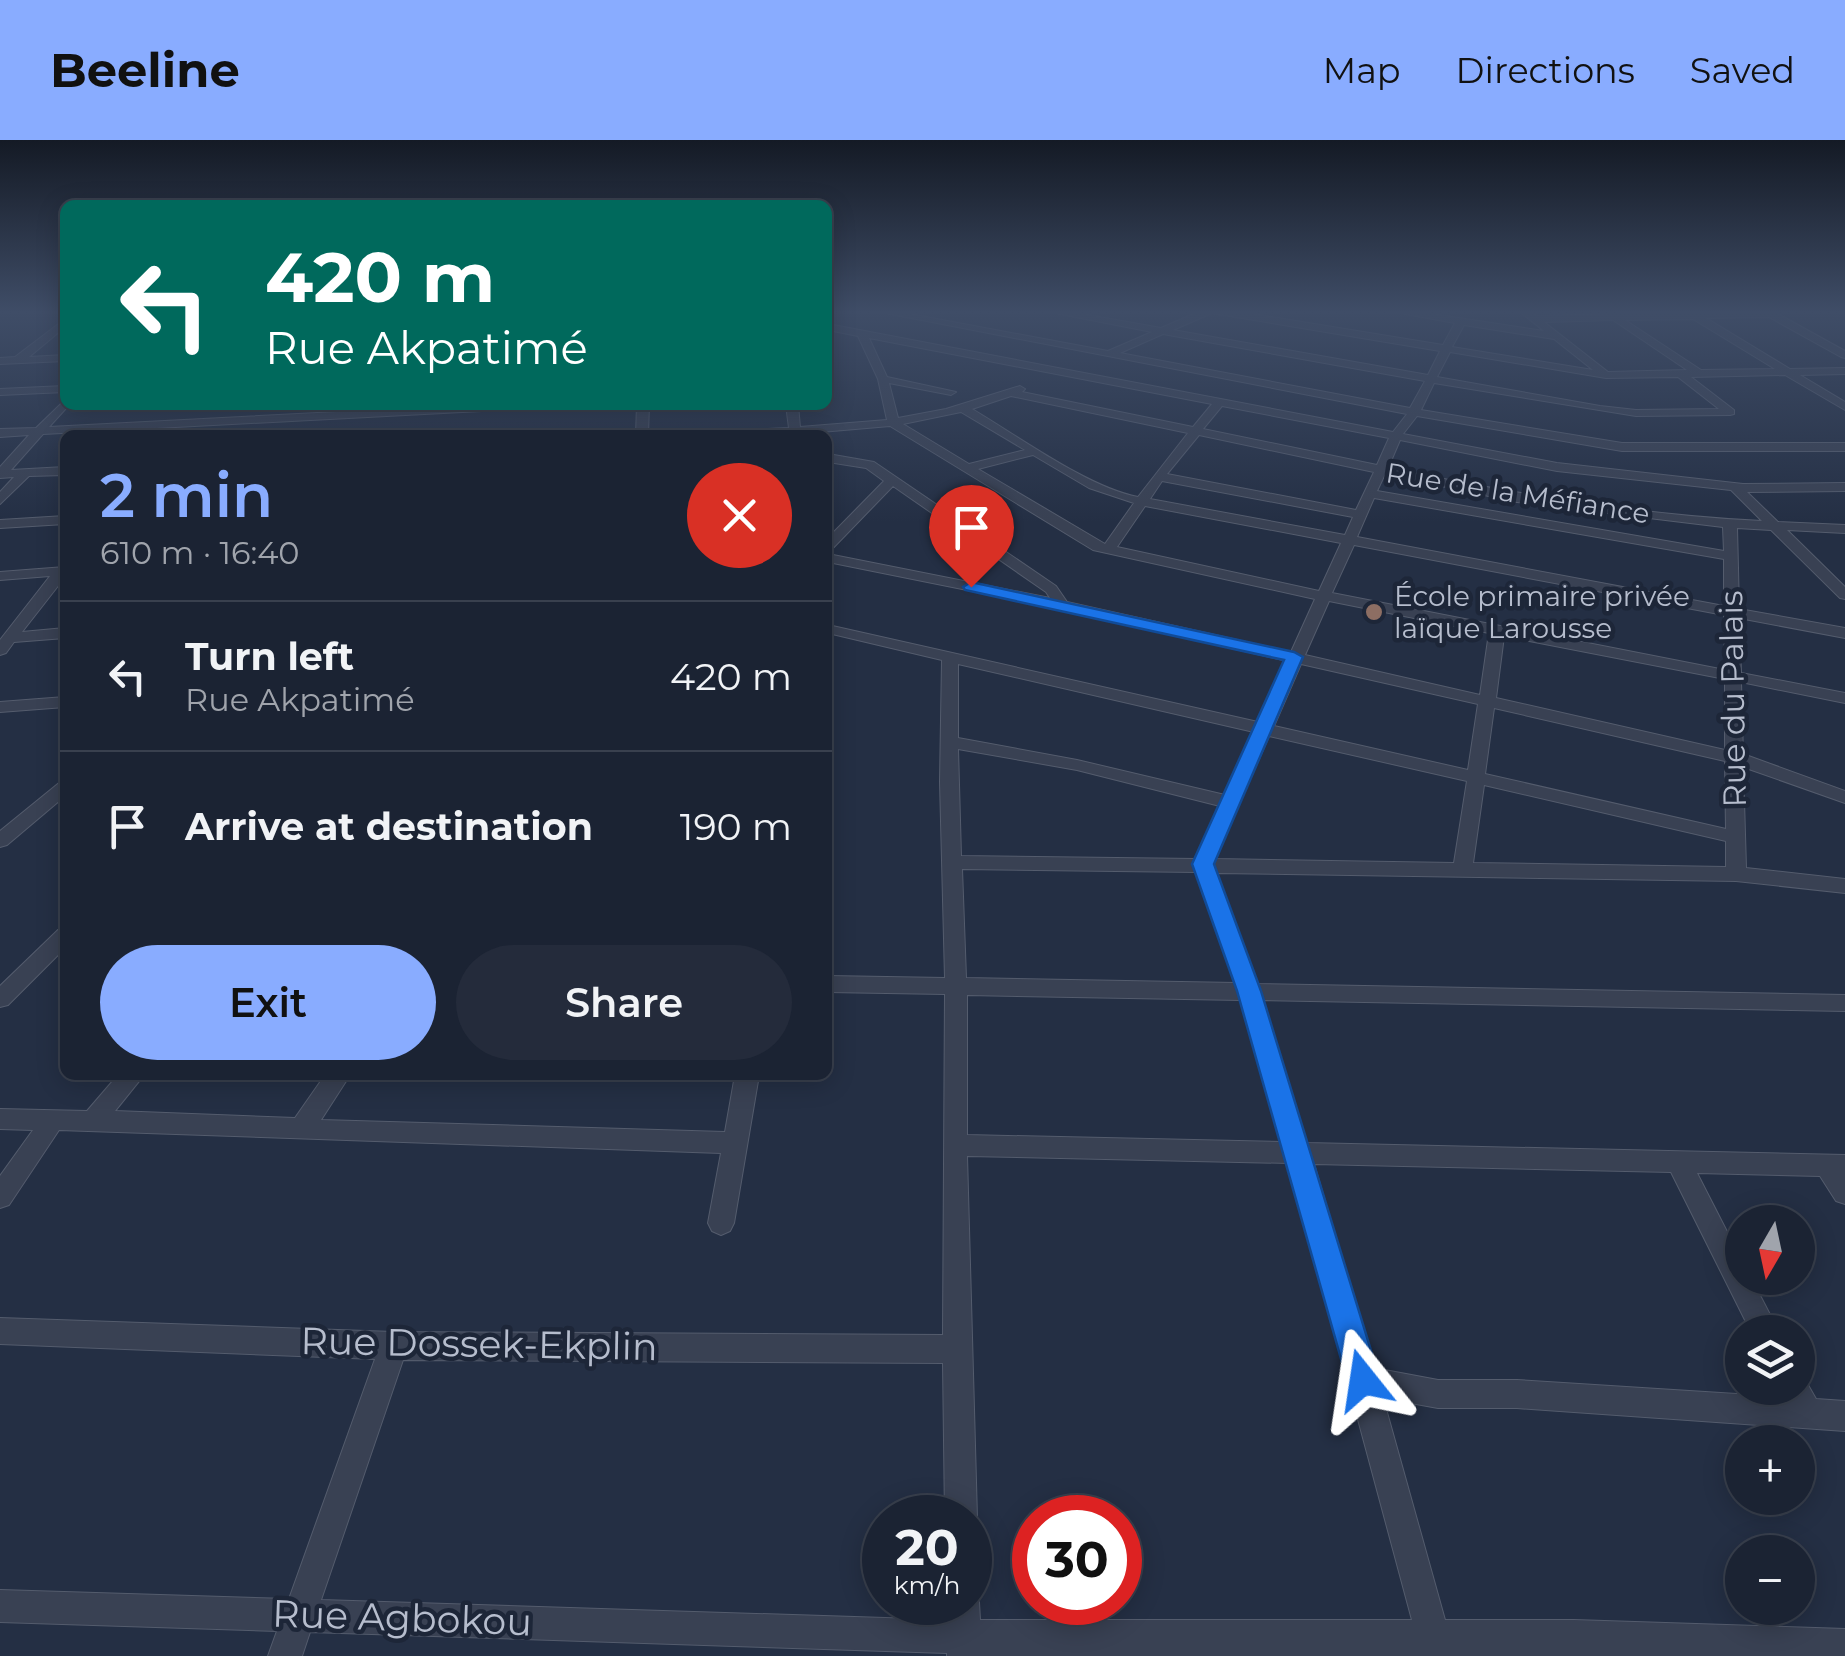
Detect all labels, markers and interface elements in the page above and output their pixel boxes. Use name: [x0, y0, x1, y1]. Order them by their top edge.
text: Beeline: [50, 41, 240, 99]
text: Map: [1323, 49, 1401, 92]
text: Directions: [1456, 49, 1635, 92]
text: Saved: [1690, 49, 1795, 92]
text: 420 m: [265, 234, 495, 320]
icon: left: [100, 240, 230, 370]
text: Rue Akpatimé: [265, 320, 588, 375]
street label: Rue de la Méfiance: [1384, 455, 1652, 531]
text: 2 min: [100, 459, 273, 532]
button: close: [687, 463, 792, 568]
pin: [929, 485, 1014, 588]
icon: arrive: [944, 500, 999, 555]
text: 610 m · 16:40: [100, 533, 300, 572]
place label: École primaire privée laïque Larousse: [1394, 579, 1690, 645]
street label: Rue du Palais: [1711, 590, 1754, 808]
marker: École primaire privée laïque Larousse: [1363, 601, 1385, 623]
text: Turn left: [185, 633, 354, 680]
icon: left: [100, 649, 155, 704]
text: 420 m: [670, 653, 792, 700]
text: Rue Akpatimé: [185, 680, 415, 719]
icon: arrive: [100, 799, 155, 854]
text: Arrive at destination: [185, 803, 593, 850]
text: 190 m: [680, 803, 792, 850]
button: Exit: [100, 945, 436, 1060]
button: Share: [456, 945, 792, 1060]
north arrow: [1725, 1205, 1815, 1295]
map controls: [1725, 1205, 1815, 1625]
button: layers: [1725, 1315, 1815, 1405]
street label: Rue Dossek-Ekplin: [300, 1317, 658, 1370]
position arrow: [1311, 1328, 1415, 1432]
button: +: [1725, 1425, 1815, 1515]
speed limit sign: 30: [1012, 1495, 1142, 1625]
text: 20: [895, 1517, 959, 1578]
button: −: [1725, 1535, 1815, 1625]
text: km/h: [894, 1570, 960, 1600]
street label: Rue Agbokou: [271, 1589, 533, 1646]

